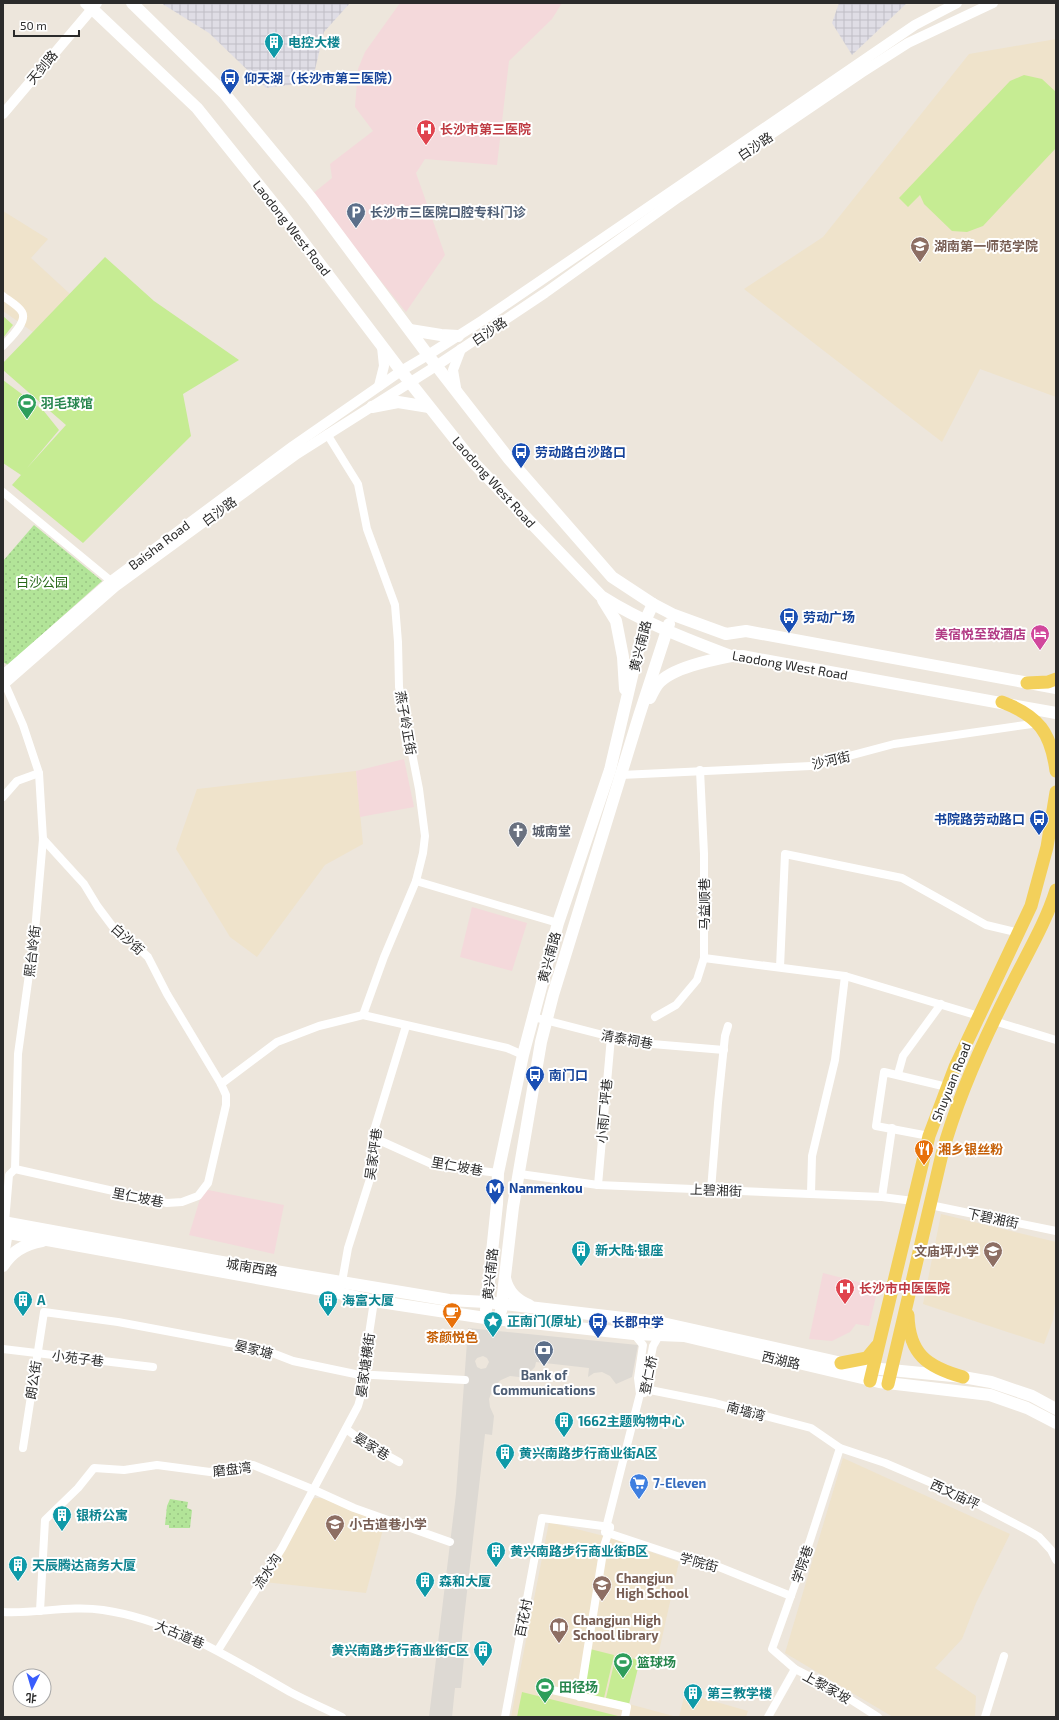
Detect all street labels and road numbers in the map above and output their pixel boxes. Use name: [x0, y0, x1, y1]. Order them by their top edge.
street label: 天剑路: [23, 47, 61, 87]
street label: 白沙路: [734, 128, 776, 164]
street label: Laodong West Road: [250, 177, 334, 279]
street label: 白沙路: [468, 313, 510, 349]
street label: Laodong West Road: [449, 433, 539, 531]
street label: 白沙路: [199, 493, 239, 529]
street label: Baisha Road: [125, 517, 193, 573]
street label: 黄兴南路: [626, 619, 654, 673]
street label: Laodong West Road: [731, 647, 849, 683]
street label: 燕子岭正街: [392, 690, 420, 756]
street label: 沙河街: [810, 748, 852, 772]
street label: 马益顺巷: [696, 878, 712, 930]
street label: 白沙街: [108, 920, 148, 958]
street label: 熙台岭街: [21, 924, 43, 978]
street label: 黄兴南路: [535, 930, 563, 984]
street label: 清泰祠巷: [600, 1027, 654, 1051]
street label: Shuyuan Road: [928, 1040, 974, 1124]
street label: 小雨厂坪巷: [593, 1078, 615, 1144]
street label: 吴家坪巷: [361, 1127, 385, 1181]
street label: 里仁坡巷: [430, 1154, 484, 1178]
street label: 上碧湘街: [690, 1181, 742, 1199]
street label: 里仁坡巷: [111, 1184, 165, 1210]
street label: 下碧湘街: [966, 1205, 1020, 1231]
street label: 黄兴南路: [479, 1247, 501, 1301]
street label: 城南西路: [225, 1255, 279, 1279]
street label: 晏家塘横街: [353, 1332, 377, 1398]
street label: 晏家塘: [233, 1337, 275, 1361]
street label: 小苑子巷: [51, 1347, 105, 1369]
street label: 西湖路: [760, 1348, 802, 1372]
street label: 登仁桥: [636, 1354, 660, 1396]
street label: 朗公街: [22, 1359, 44, 1401]
street label: 南墙湾: [725, 1398, 767, 1424]
street label: 晏家巷: [351, 1429, 393, 1463]
street label: 磨盘湾: [212, 1459, 252, 1479]
street label: 西文庙坪: [928, 1476, 982, 1512]
street label: 学院巷: [788, 1543, 816, 1585]
street label: 学院街: [678, 1549, 720, 1575]
street label: 流水沟: [250, 1550, 284, 1592]
street label: 百花村: [511, 1597, 535, 1639]
street label: 大古道巷: [153, 1616, 207, 1652]
street label: 上黎家坡: [800, 1667, 854, 1707]

